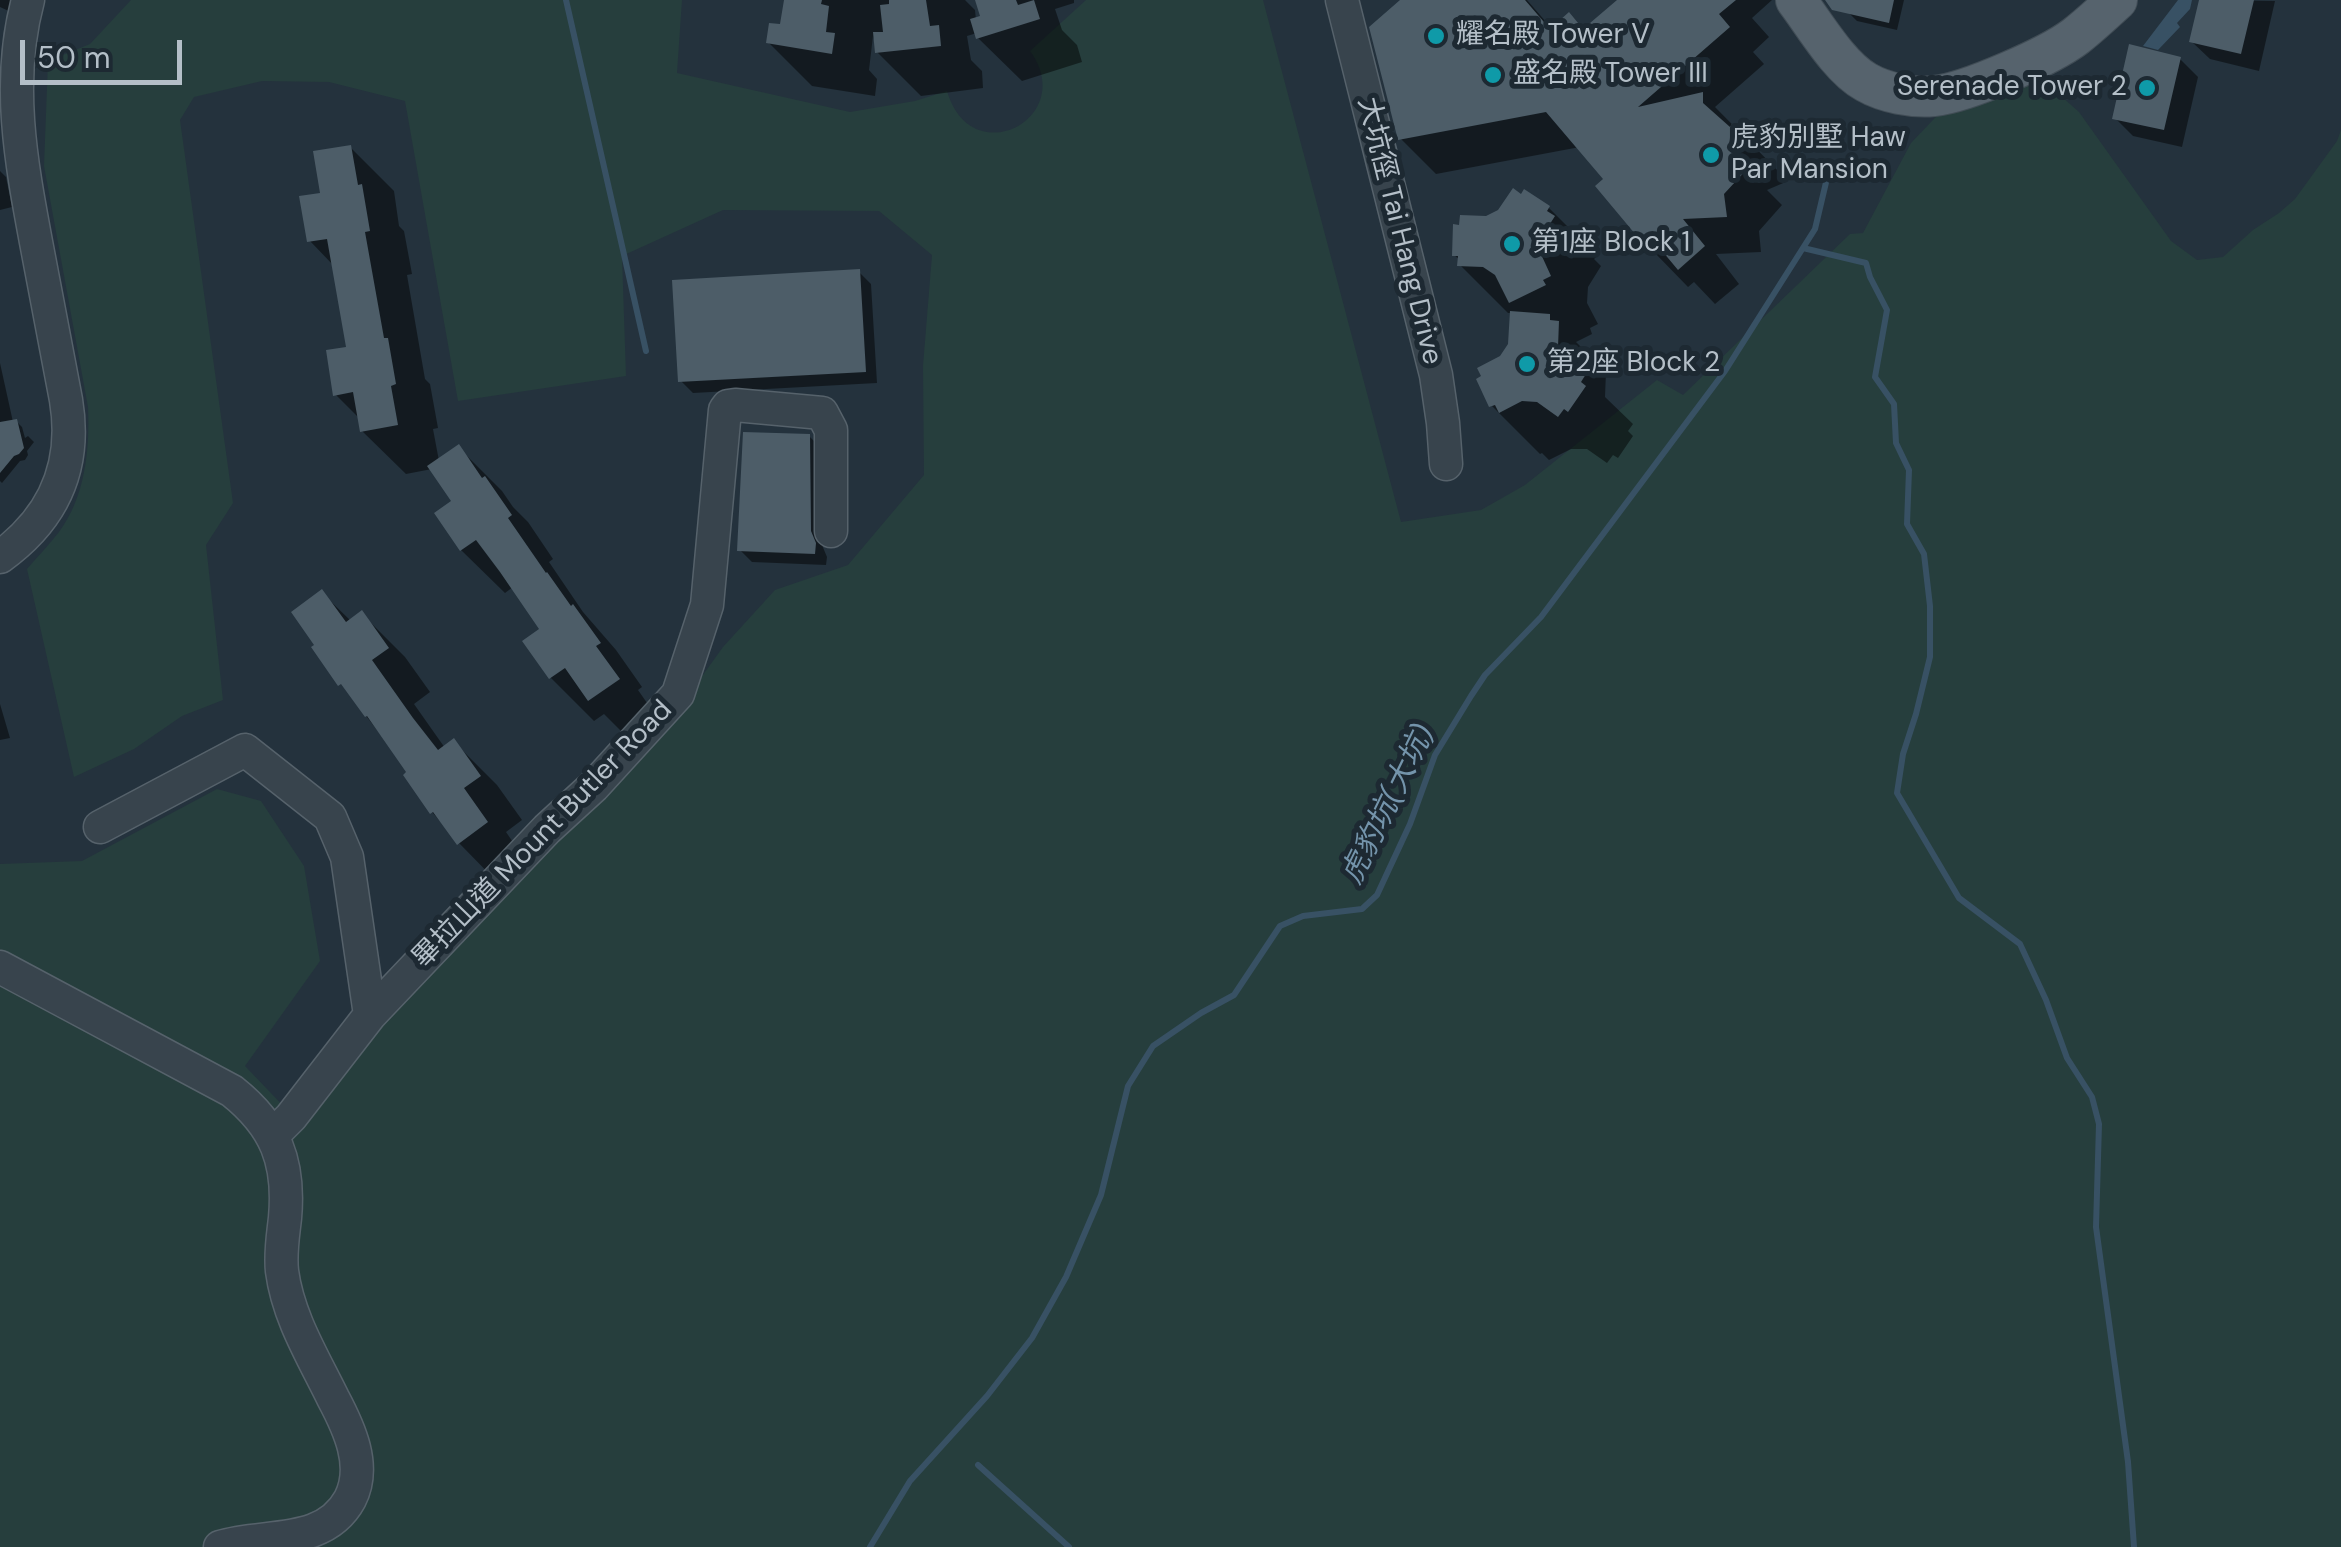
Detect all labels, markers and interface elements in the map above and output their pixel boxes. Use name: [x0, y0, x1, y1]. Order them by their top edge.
place label: 耀名殿 Tower V: [1456, 19, 1650, 53]
scale bar: [25, 20, 188, 82]
marker: 耀名殿 Tower V: [1425, 25, 1447, 47]
text: 50 m: [37, 38, 111, 77]
place label: 盛名殿 Tower III: [1513, 58, 1708, 92]
marker: 盛名殿 Tower III: [1482, 64, 1504, 86]
place label: Serenade Tower 2: [1897, 71, 2127, 105]
marker: Serenade Tower 2: [2136, 77, 2158, 99]
street label: 大坑徑 Tai Hang Drive: [1350, 94, 1448, 368]
place label: 虎豹別墅 Haw Par Mansion: [1731, 122, 1906, 188]
marker: 虎豹別墅 Haw Par Mansion: [1700, 144, 1722, 166]
place label: 第1座 Block 1: [1532, 227, 1690, 261]
marker: 第1座 Block 1: [1501, 233, 1523, 255]
place label: 第2座 Block 2: [1547, 347, 1720, 381]
marker: 第2座 Block 2: [1516, 353, 1538, 375]
street label: 畢拉山道 Mount Butler Road: [406, 694, 680, 976]
water label: 虎豹坑(大坑): [1335, 720, 1443, 890]

